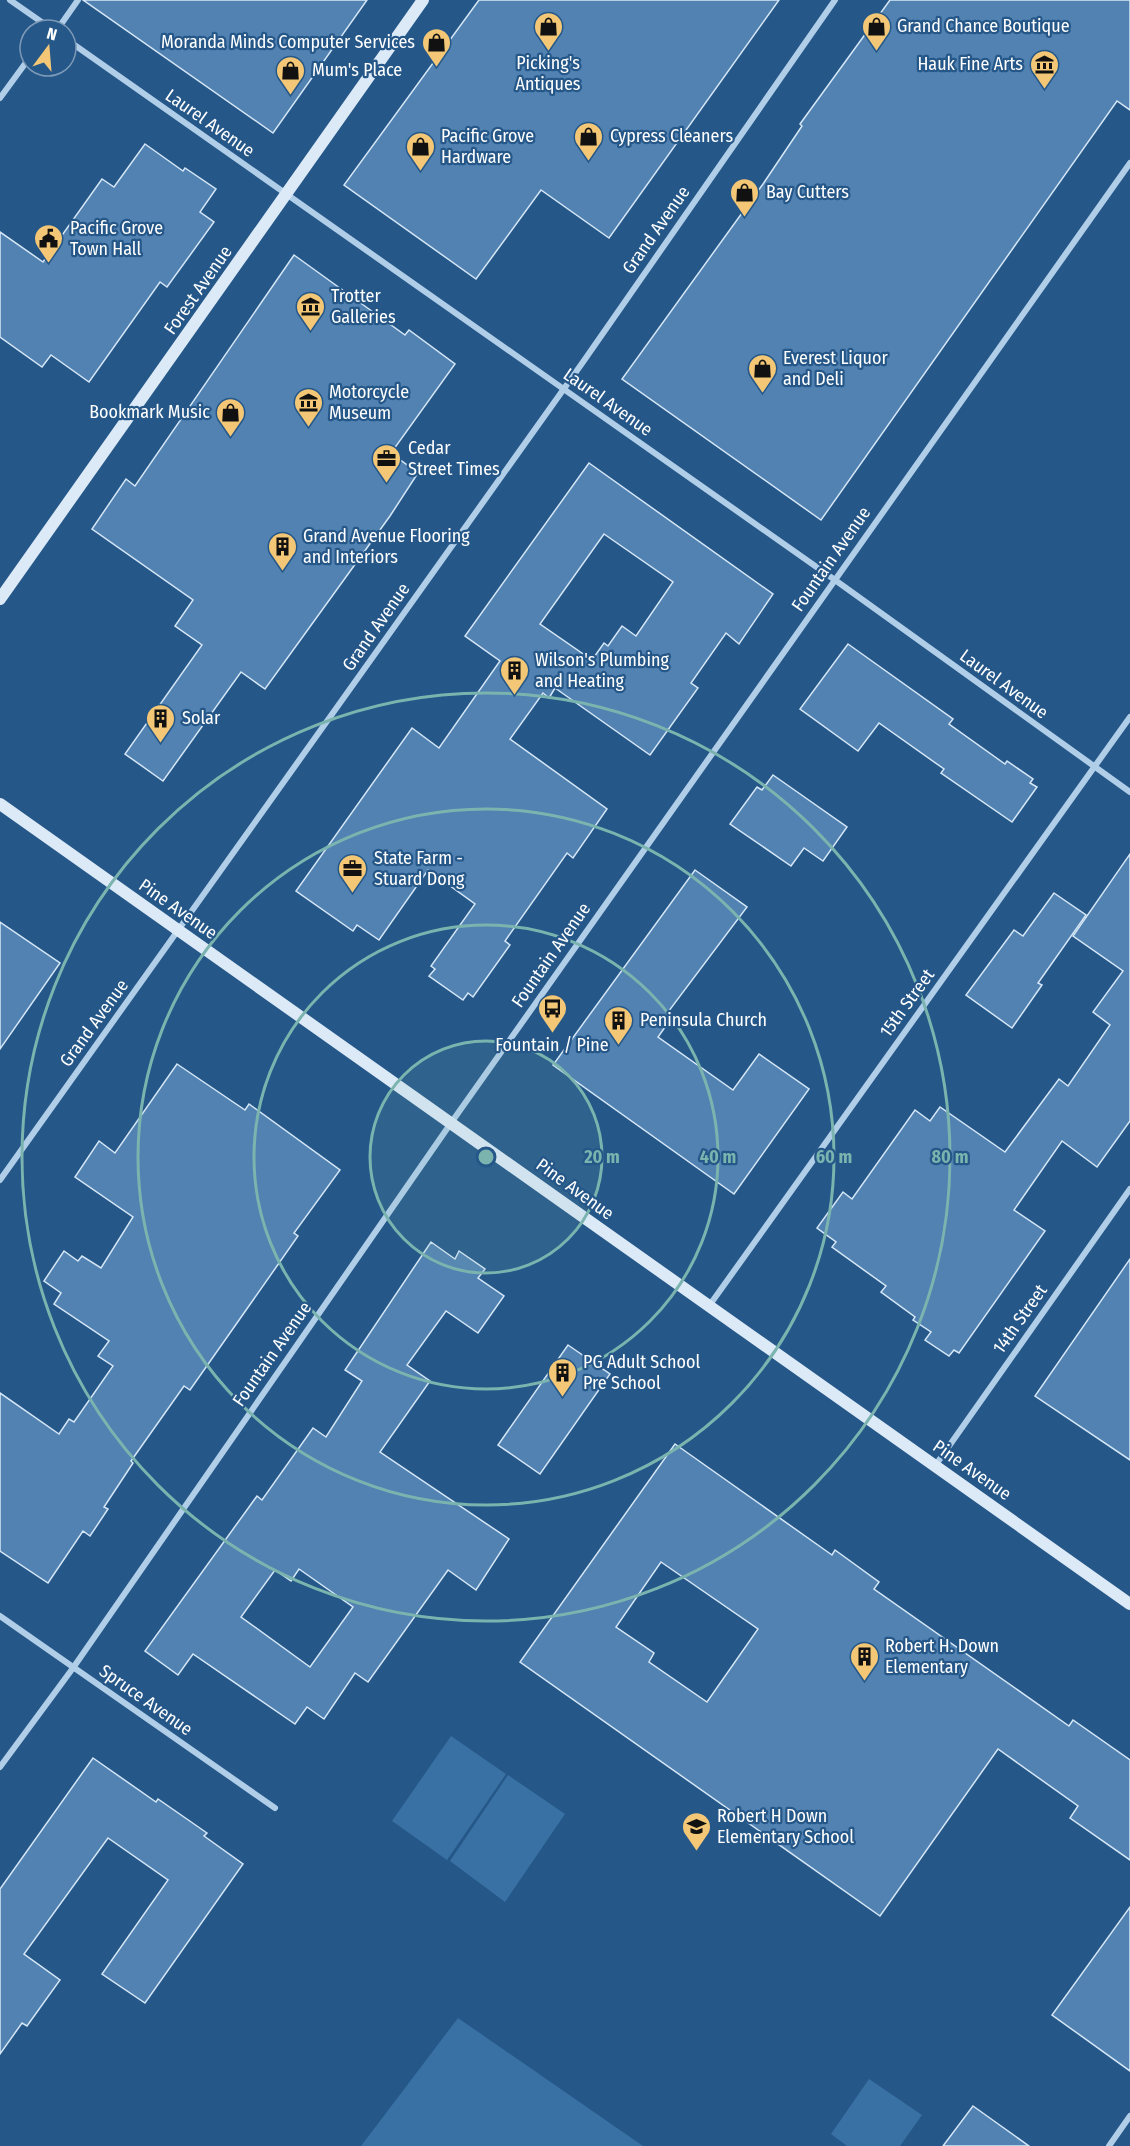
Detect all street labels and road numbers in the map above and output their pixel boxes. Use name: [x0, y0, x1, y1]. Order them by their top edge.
street label: Laurel Avenue: [161, 84, 259, 162]
street label: Grand Avenue: [618, 182, 694, 278]
street label: Forest Avenue: [159, 241, 237, 339]
street label: Laurel Avenue: [559, 363, 657, 441]
street label: Fountain Avenue: [787, 502, 875, 616]
street label: Grand Avenue: [338, 579, 414, 675]
street label: Laurel Avenue: [956, 645, 1053, 723]
street label: Pine Avenue: [135, 874, 222, 944]
street label: Fountain Avenue: [507, 898, 595, 1012]
street label: 15th Street: [875, 964, 939, 1041]
street label: Grand Avenue: [55, 975, 133, 1071]
street label: Pine Avenue: [532, 1153, 618, 1225]
street label: 14th Street: [988, 1280, 1052, 1358]
street label: Fountain Avenue: [228, 1297, 316, 1411]
street label: Pine Avenue: [929, 1435, 1016, 1505]
street label: Spruce Avenue: [95, 1660, 197, 1740]

